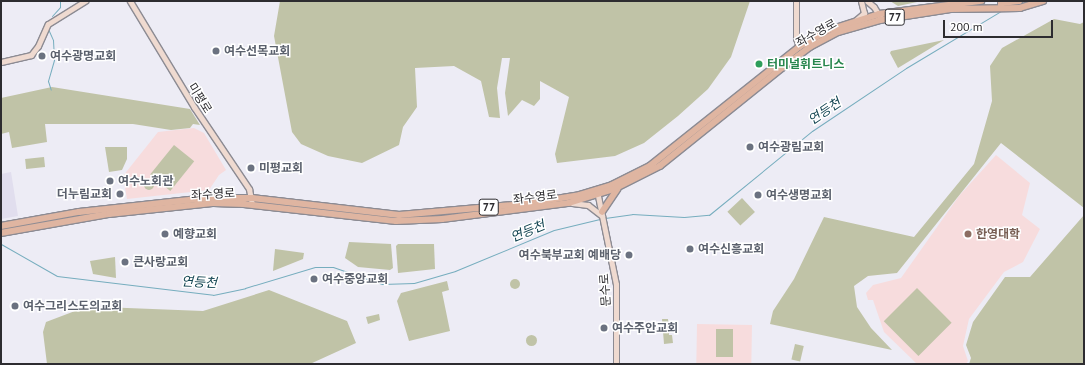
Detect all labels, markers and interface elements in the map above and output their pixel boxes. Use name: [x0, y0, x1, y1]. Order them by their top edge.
road number: 77: [884, 8, 906, 26]
scale bar: [945, 12, 1055, 38]
street label: 좌수영로: [793, 16, 839, 50]
text: 200 m: [950, 19, 983, 34]
place label: 여수선목교회: [224, 44, 290, 58]
marker: 여수선목교회: [211, 46, 221, 56]
place label: 여수광명교회: [50, 49, 116, 63]
marker: 여수광명교회: [37, 51, 47, 61]
place label: 터미널휘트니스: [767, 57, 844, 71]
marker: 터미널휘트니스: [754, 59, 764, 69]
street label: 미평로: [185, 80, 215, 116]
water label: 연등천: [806, 96, 844, 128]
place label: 여수광림교회: [758, 140, 824, 154]
marker: 여수광림교회: [745, 142, 755, 152]
place label: 미평교회: [259, 161, 303, 175]
marker: 미평교회: [246, 163, 256, 173]
place label: 여수노회관: [118, 174, 173, 188]
marker: 여수노회관: [105, 176, 115, 186]
street label: 좌수영로: [191, 186, 235, 202]
place label: 더누림교회: [57, 187, 112, 201]
street label: 좌수영로: [512, 187, 558, 207]
place label: 여수생명교회: [766, 188, 832, 202]
marker: 더누림교회: [115, 189, 125, 199]
marker: 여수생명교회: [753, 190, 763, 200]
road number: 77: [478, 198, 500, 216]
water label: 연등천: [508, 218, 548, 246]
place label: 예향교회: [173, 227, 217, 241]
place label: 한영대학: [976, 227, 1020, 241]
marker: 예향교회: [160, 229, 170, 239]
marker: 한영대학: [963, 229, 973, 239]
place label: 여수신흥교회: [698, 242, 764, 256]
marker: 여수신흥교회: [685, 244, 695, 254]
place label: 여수북부교회 예배당: [519, 248, 621, 262]
marker: 여수북부교회 예배당: [624, 250, 634, 260]
place label: 큰사랑교회: [133, 255, 188, 269]
marker: 큰사랑교회: [120, 257, 130, 267]
place label: 여수중앙교회: [322, 272, 388, 286]
street label: 문수로: [597, 273, 613, 307]
water label: 연등천: [181, 274, 217, 292]
marker: 여수중앙교회: [309, 274, 319, 284]
place label: 여수그리스도의교회: [23, 299, 122, 313]
marker: 여수그리스도의교회: [10, 301, 20, 311]
place label: 여수주안교회: [612, 321, 678, 335]
marker: 여수주안교회: [599, 323, 609, 333]

